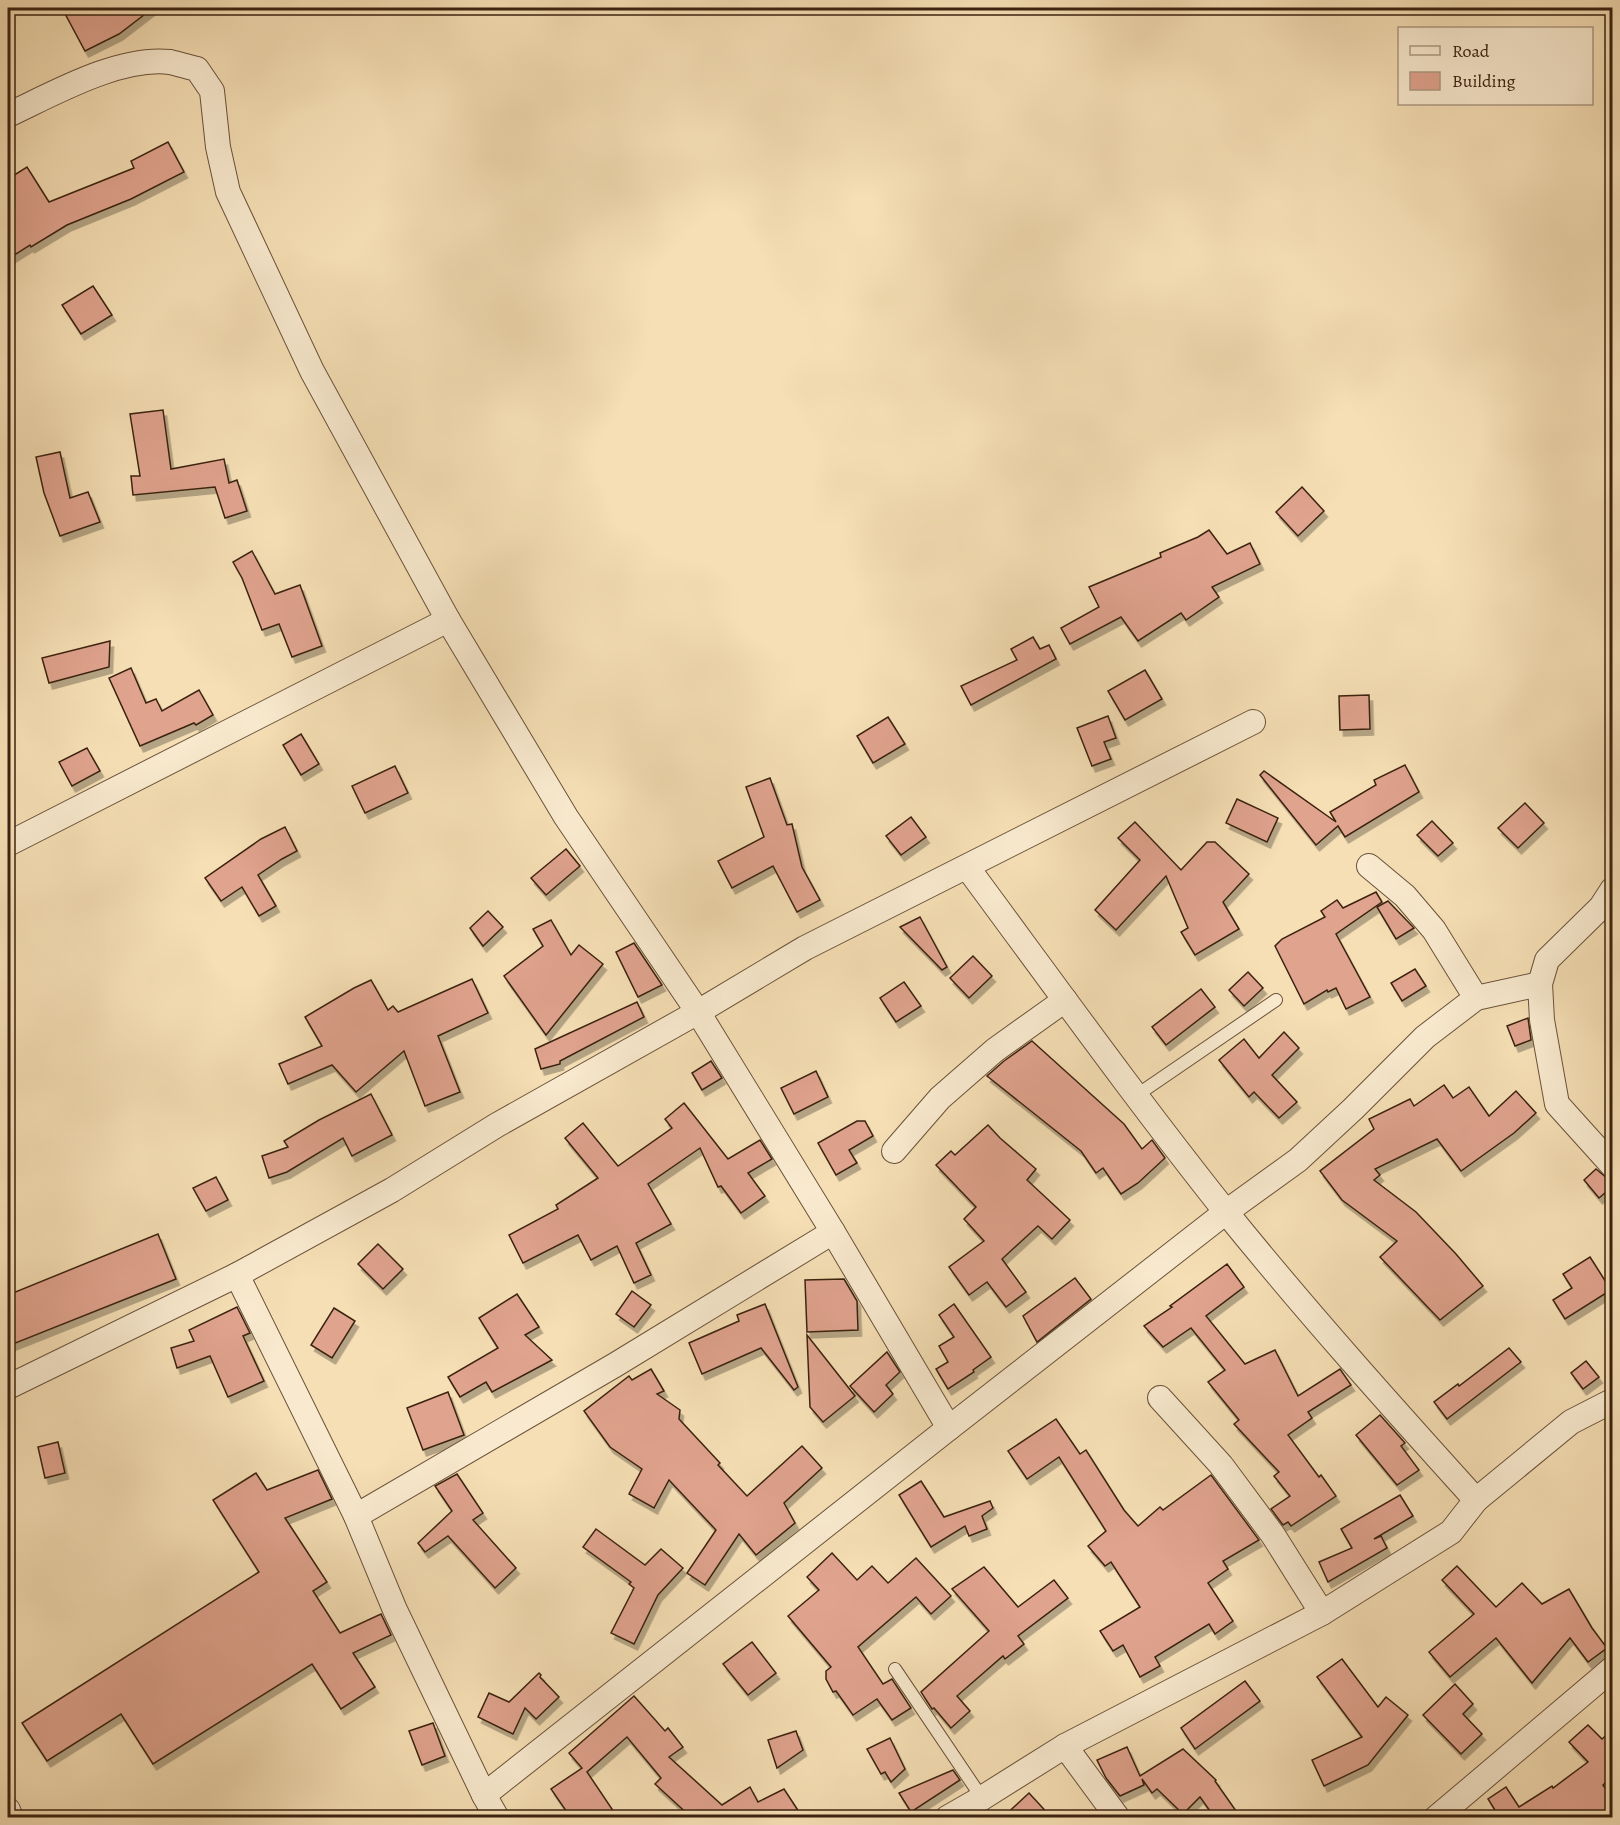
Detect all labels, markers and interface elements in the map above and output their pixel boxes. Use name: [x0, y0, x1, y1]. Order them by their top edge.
legend: [1398, 27, 1593, 105]
text: Road: [1452, 39, 1490, 63]
text: Building: [1452, 69, 1516, 93]

